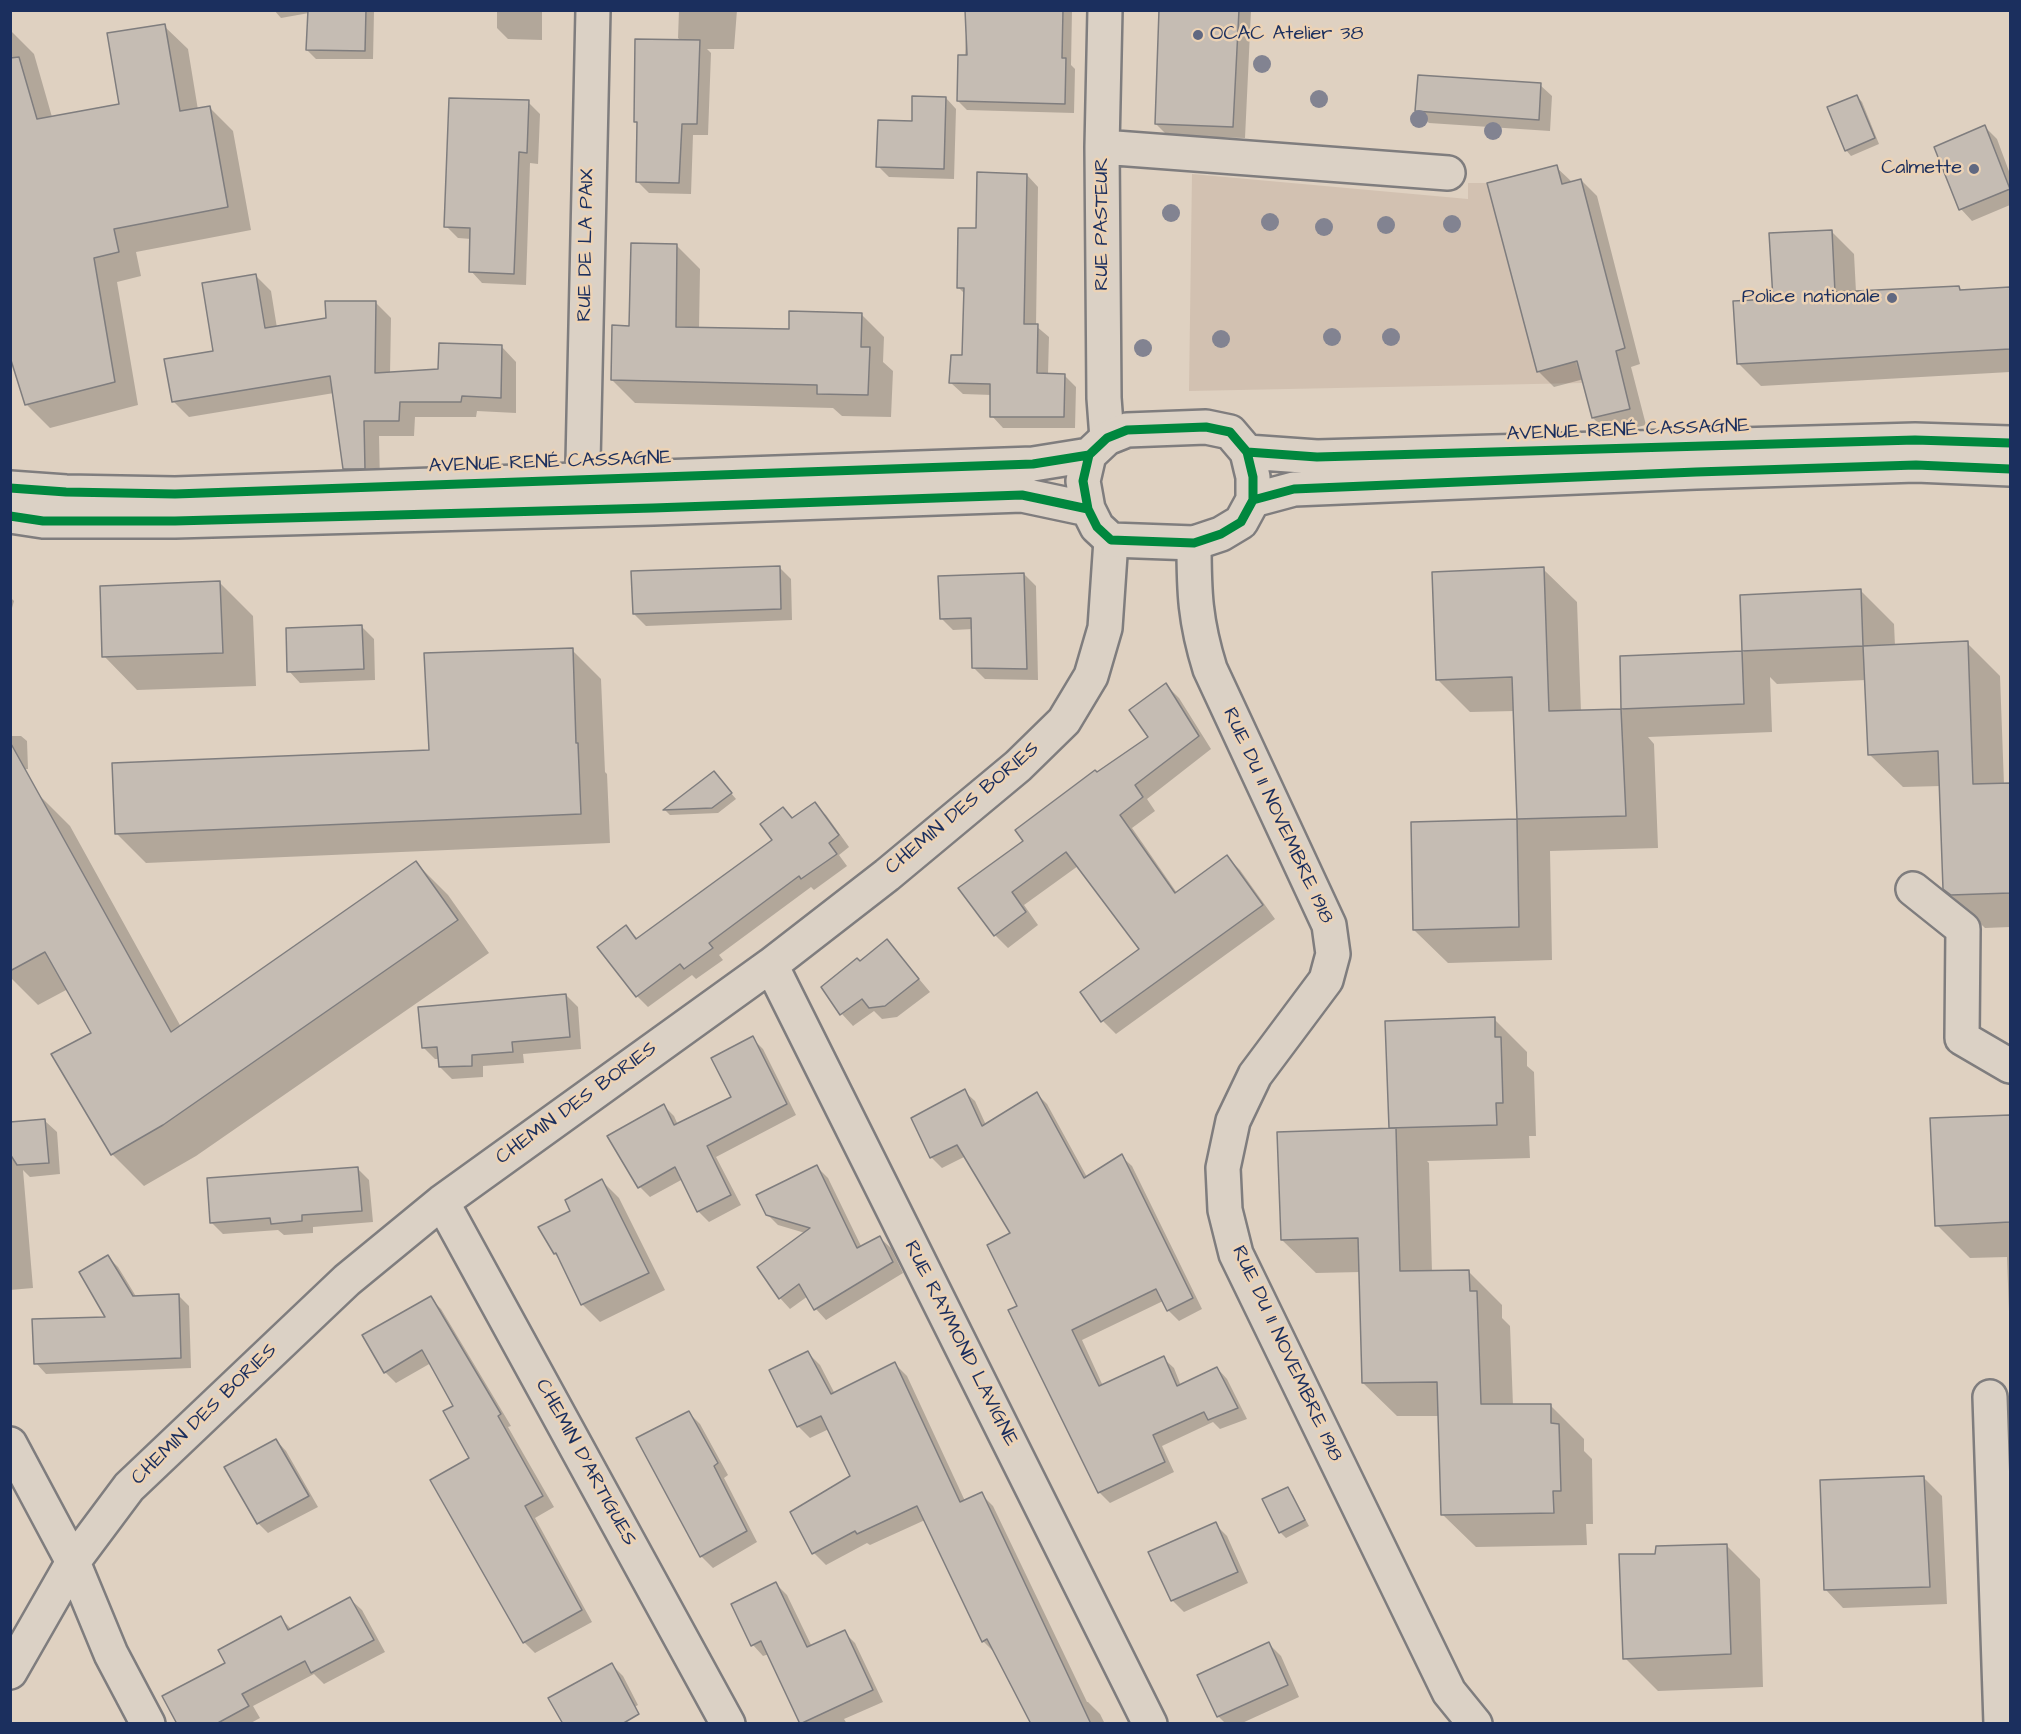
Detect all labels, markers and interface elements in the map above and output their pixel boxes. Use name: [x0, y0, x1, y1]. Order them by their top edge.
place label: OCAC Atelier 38: [1210, 23, 1363, 47]
marker: OCAC Atelier 38: [1191, 28, 1205, 42]
street label: RUE PASTEUR: [1091, 157, 1115, 291]
place label: Calmette: [1881, 157, 1962, 181]
marker: Calmette: [1967, 162, 1981, 176]
street label: RUE DE LA PAIX: [574, 168, 600, 322]
place label: Police nationale: [1742, 286, 1880, 310]
marker: Police nationale: [1885, 291, 1899, 305]
street label: AVENUE RENÉ CASSAGNE: [1506, 415, 1750, 447]
street label: AVENUE RENÉ CASSAGNE: [428, 447, 672, 479]
street label: RUE DU 11 NOVEMBRE 1918: [1216, 704, 1338, 928]
street label: CHEMIN DES BORIES: [881, 738, 1045, 880]
street label: CHEMIN DES BORIES: [492, 1037, 662, 1171]
street label: RUE RAYMOND LAVIGNE: [898, 1237, 1022, 1451]
street label: RUE DU 11 NOVEMBRE 1918: [1225, 1242, 1347, 1466]
street label: CHEMIN DES BORIES: [127, 1339, 283, 1491]
street label: CHEMIN D'ARTIGUES: [529, 1376, 641, 1550]

